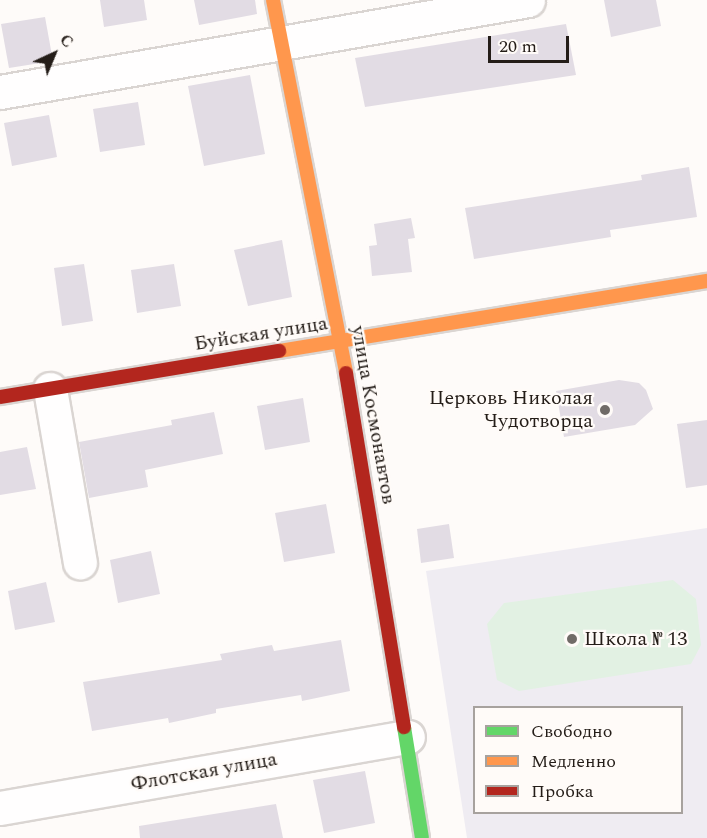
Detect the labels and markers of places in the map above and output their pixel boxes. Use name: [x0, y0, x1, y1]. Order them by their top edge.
place label: Церковь Николая Чудотворца: [429, 386, 593, 433]
marker: Церковь Николая Чудотворца: [598, 403, 612, 417]
place label: Школа № 13: [584, 627, 687, 651]
marker: Школа № 13: [565, 632, 579, 646]

